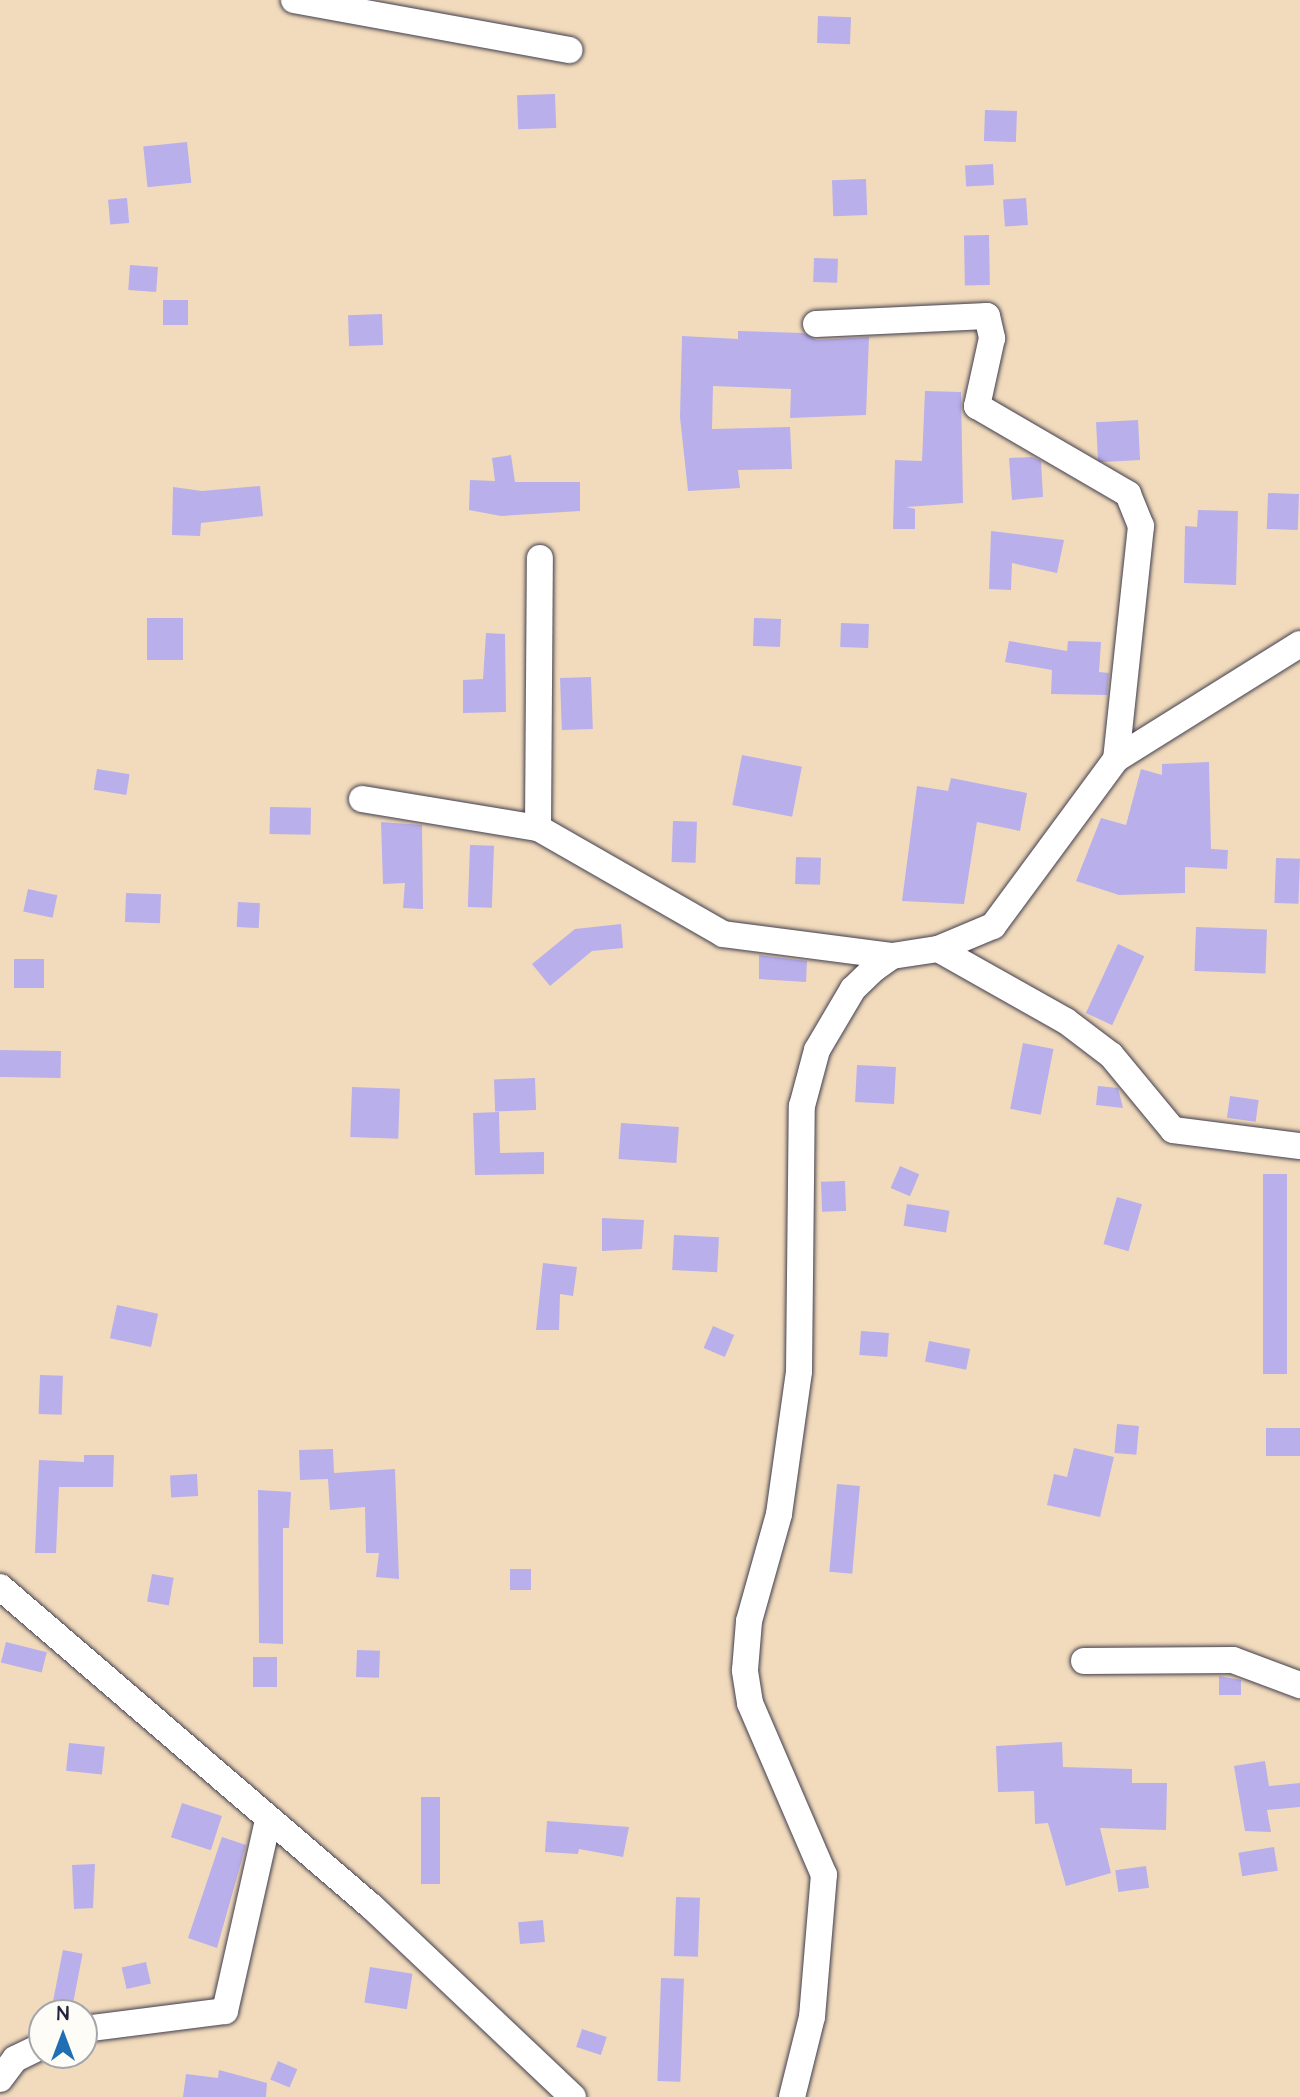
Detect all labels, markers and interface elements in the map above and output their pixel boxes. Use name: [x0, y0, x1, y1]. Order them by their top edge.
north arrow: [28, 1999, 98, 2069]
text: N: [57, 2001, 69, 2028]

